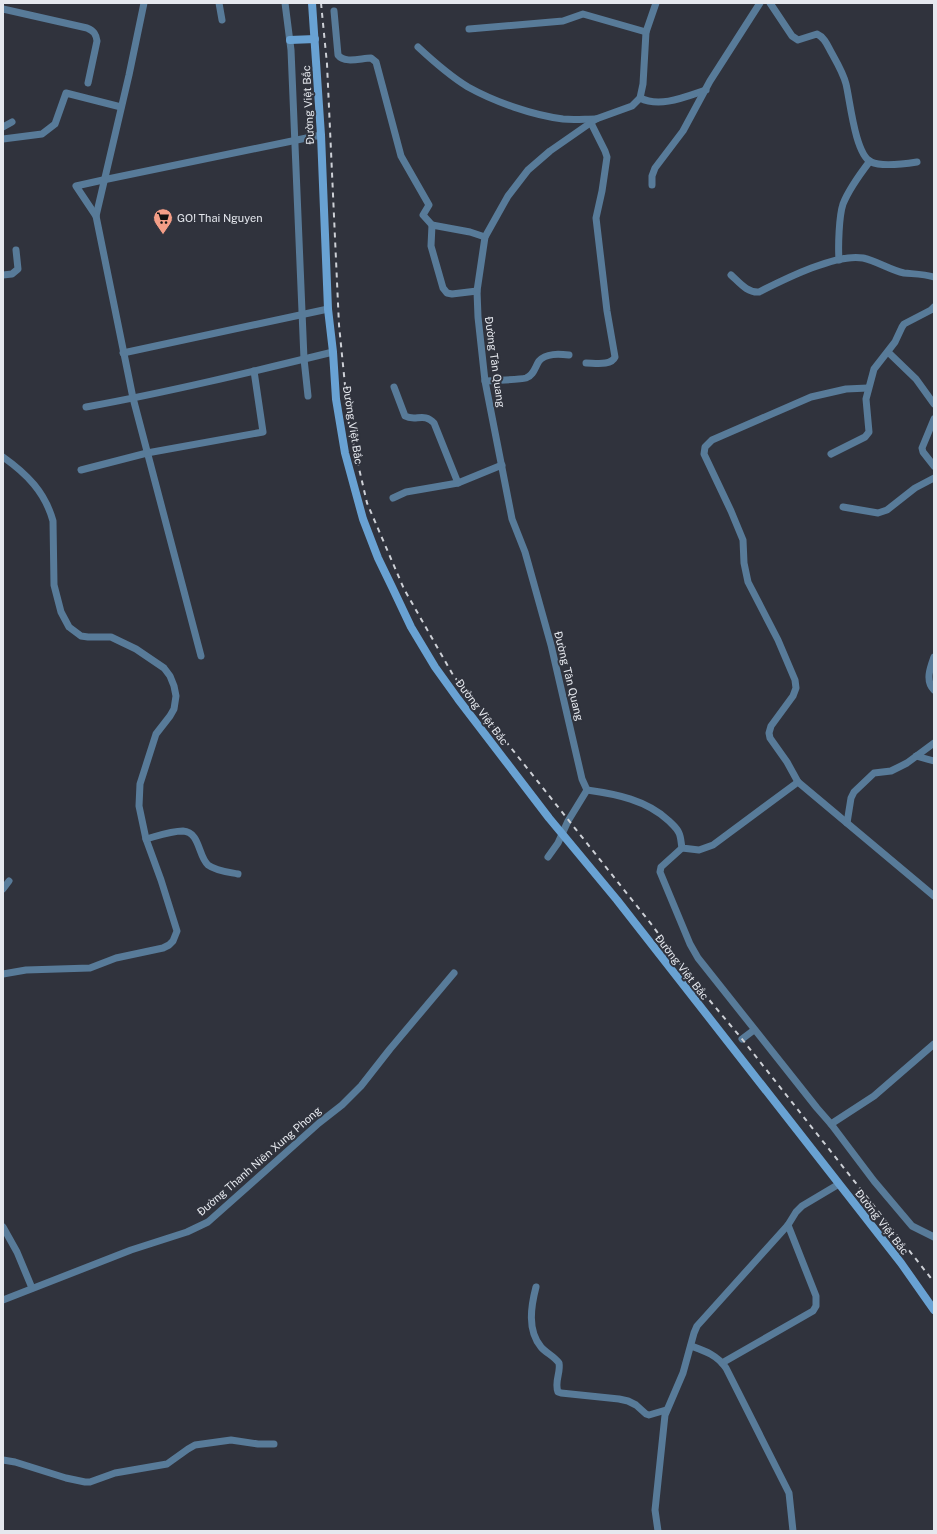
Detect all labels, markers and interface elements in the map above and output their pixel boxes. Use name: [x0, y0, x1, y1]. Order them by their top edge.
street label: Đường Việt Bắc: [300, 65, 316, 145]
supermarket icon: GO! Thai Nguyen: [152, 207, 174, 235]
place label: GO! Thai Nguyen: [177, 212, 263, 224]
street label: Đường Tân Quang: [483, 316, 507, 409]
street label: Đường Việt Bắc: [341, 385, 365, 465]
street label: Đường Tân Quang: [552, 630, 586, 722]
street label: Đường Việt Bắc: [453, 677, 511, 747]
street label: Đường Việt Bắc: [653, 932, 711, 1002]
street label: Đường Thanh Niên Xung Phong: [195, 1104, 323, 1218]
street label: Đường Việt Bắc: [853, 1187, 911, 1257]

